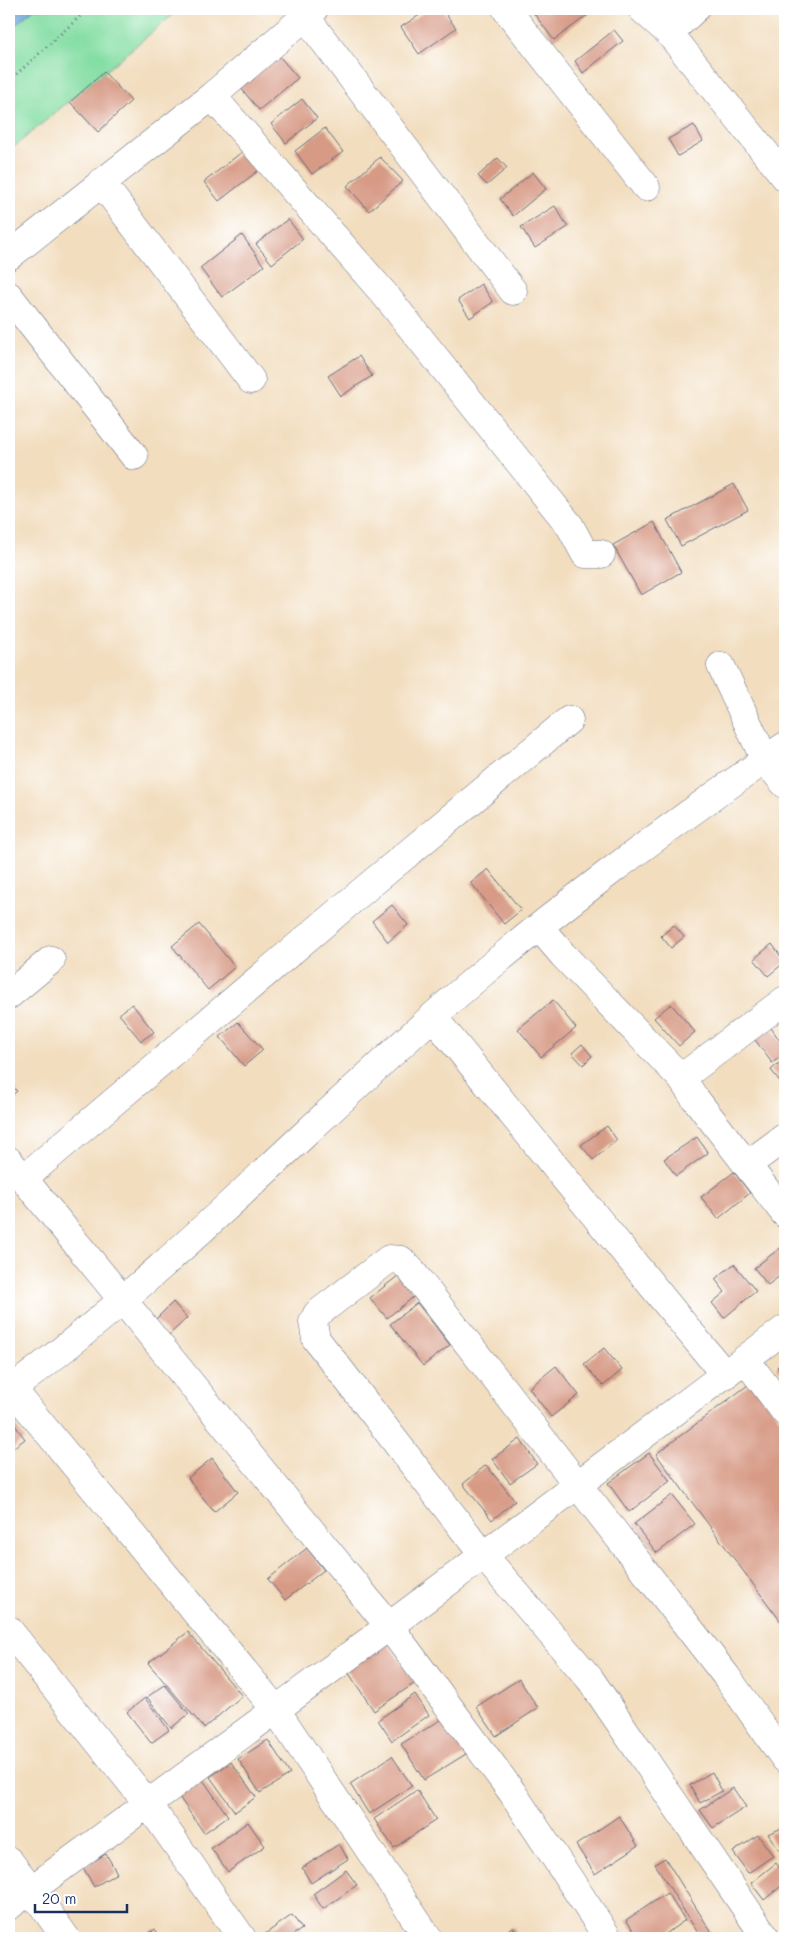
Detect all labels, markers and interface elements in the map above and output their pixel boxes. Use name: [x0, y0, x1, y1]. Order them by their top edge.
scale bar: [35, 1882, 128, 1914]
text: 20 m: [42, 1888, 76, 1908]

